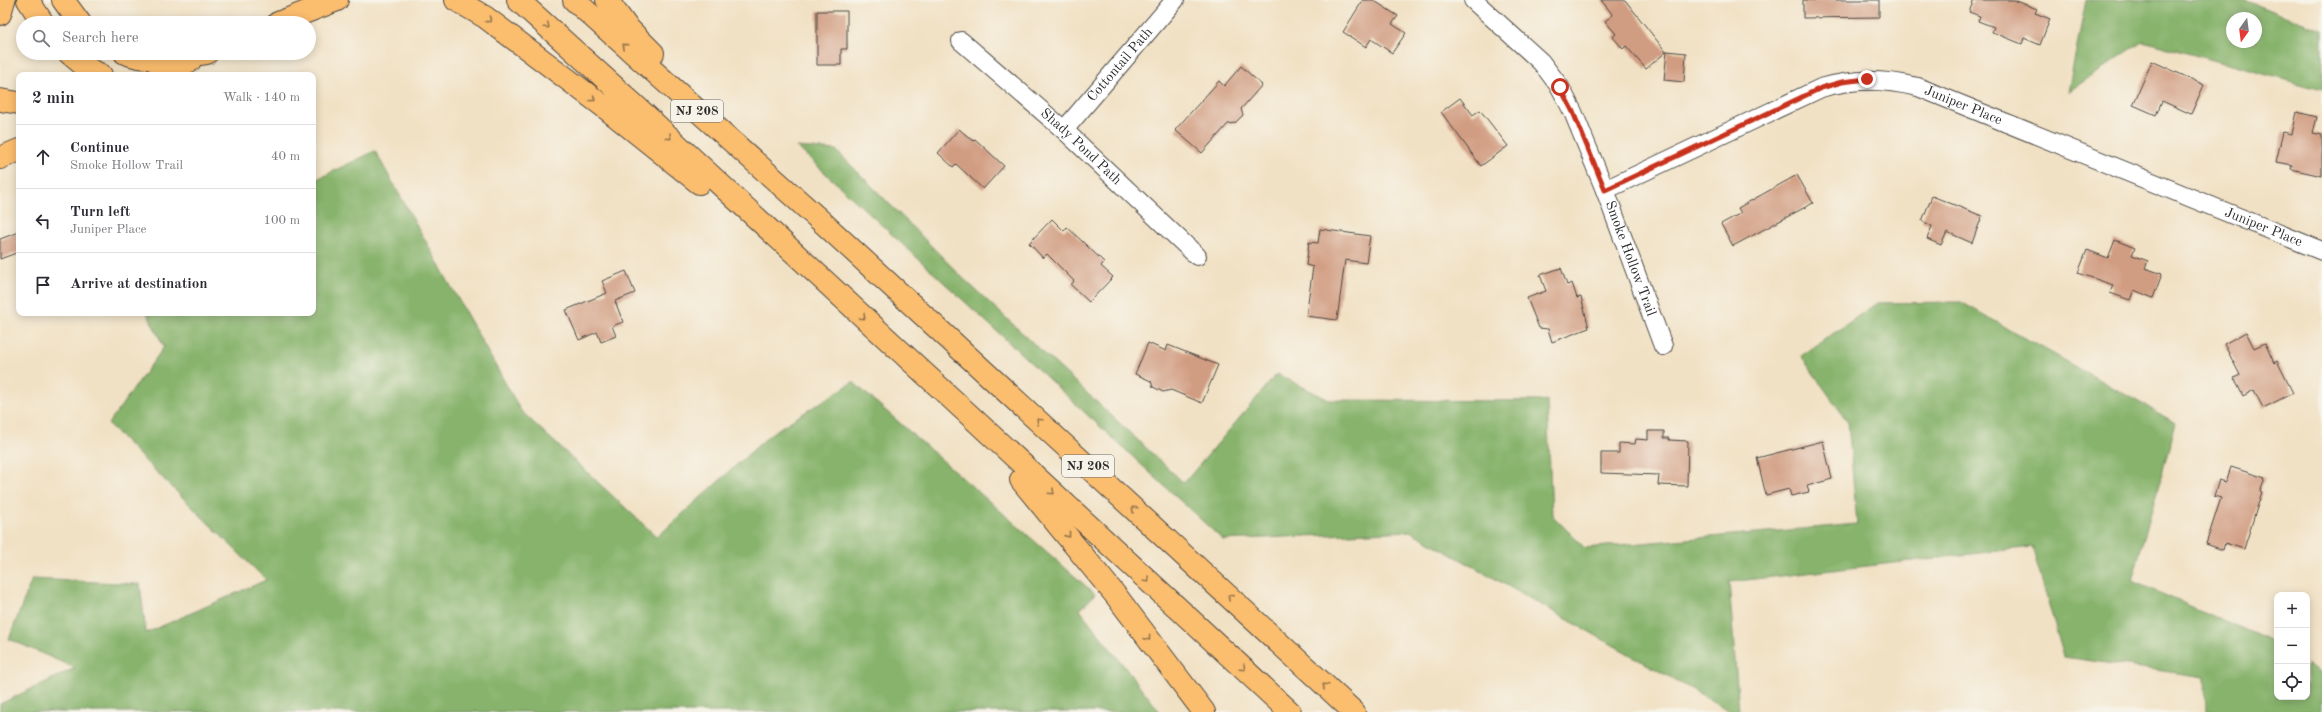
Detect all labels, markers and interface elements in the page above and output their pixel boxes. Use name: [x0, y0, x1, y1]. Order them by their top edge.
north arrow: [2226, 12, 2262, 48]
search box: [16, 16, 316, 60]
one-way arrow: [485, 16, 492, 23]
one-way arrow: [542, 21, 550, 29]
street label: Cottontail Path: [1085, 25, 1155, 104]
icon: search: [30, 27, 52, 49]
text: Search here: [62, 31, 139, 46]
one-way arrow: [622, 43, 630, 51]
route end: [1858, 70, 1876, 88]
route start: [1551, 78, 1569, 96]
street label: Juniper Place: [1922, 83, 2004, 127]
text: 2 min: [32, 90, 75, 107]
text: Walk · 140 m: [223, 91, 300, 104]
one-way arrow: [588, 94, 595, 101]
road number: NJ 208: [671, 100, 723, 122]
street label: Shady Pond Path: [1038, 106, 1124, 188]
one-way arrow: [664, 132, 672, 140]
text: Continue: [70, 141, 129, 156]
icon: ahead: [32, 146, 54, 168]
text: 40 m: [271, 150, 300, 163]
text: Smoke Hollow Trail: [70, 159, 183, 172]
street label: Smoke Hollow Trail: [1603, 199, 1658, 318]
text: Turn left: [70, 205, 130, 220]
street label: Juniper Place: [2223, 205, 2304, 249]
icon: left: [32, 210, 54, 232]
text: 100 m: [263, 214, 300, 227]
text: Juniper Place: [70, 223, 147, 236]
icon: arrive: [32, 274, 54, 296]
text: Arrive at destination: [70, 277, 208, 292]
one-way arrow: [858, 312, 866, 320]
one-way arrow: [1036, 419, 1044, 426]
road number: NJ 208: [1062, 455, 1114, 477]
one-way arrow: [1047, 488, 1055, 495]
one-way arrow: [1131, 507, 1139, 514]
one-way arrow: [1063, 531, 1070, 538]
one-way arrow: [1143, 576, 1150, 583]
map controls: [2274, 592, 2310, 700]
button: +: [2274, 592, 2310, 628]
one-way arrow: [1227, 595, 1235, 602]
button: −: [2274, 628, 2310, 664]
one-way arrow: [1143, 633, 1150, 640]
one-way arrow: [1238, 664, 1246, 671]
button: locate: [2274, 664, 2310, 700]
one-way arrow: [1323, 683, 1330, 690]

